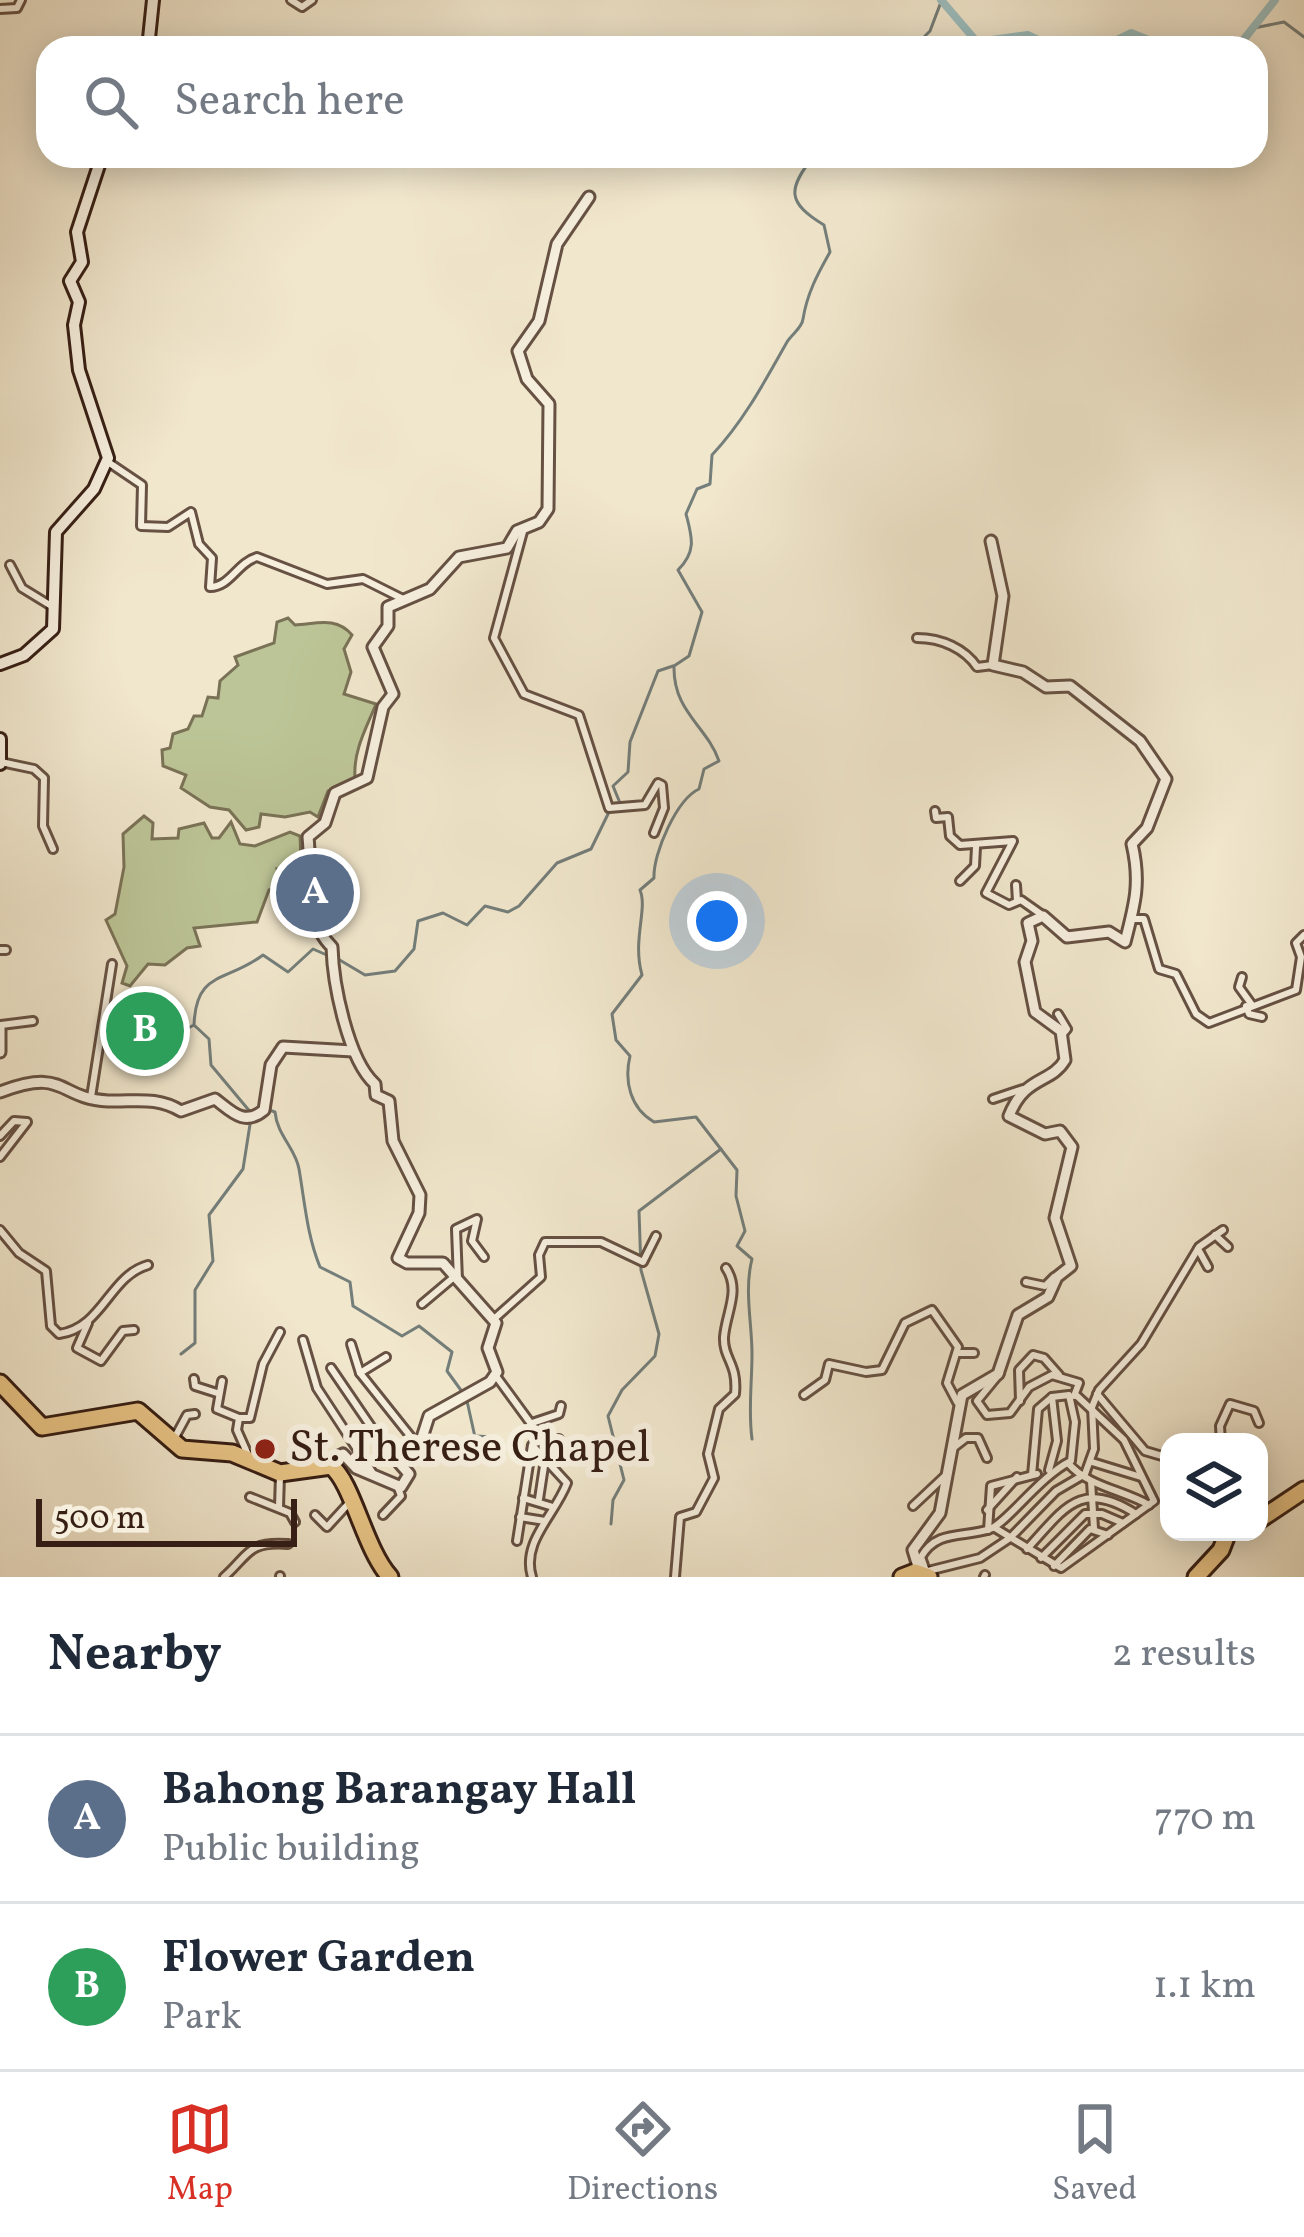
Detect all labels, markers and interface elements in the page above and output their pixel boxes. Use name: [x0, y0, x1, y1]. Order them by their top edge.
search box: [36, 36, 1268, 168]
icon: search: [78, 69, 144, 135]
text: Search here: [174, 71, 405, 134]
pin: A: [276, 848, 354, 938]
your location: [687, 891, 747, 951]
pin: B: [106, 986, 184, 1076]
place label: St. Therese Chapel: [289, 1418, 650, 1481]
map controls: [1160, 1433, 1268, 1541]
button: layers: [1160, 1433, 1268, 1541]
marker: St. Therese Chapel: [252, 1436, 278, 1462]
scale bar: [36, 1493, 297, 1546]
text: 500 m: [54, 1497, 145, 1543]
text: Nearby: [48, 1620, 222, 1691]
text: 2 results: [1112, 1628, 1256, 1682]
text: Bahong Barangay Hall: [162, 1760, 636, 1823]
text: A: [73, 1792, 101, 1846]
text: 770 m: [1154, 1792, 1256, 1846]
text: Public building: [162, 1823, 420, 1877]
text: Flower Garden: [162, 1928, 475, 1991]
text: B: [74, 1960, 100, 2014]
text: 1.1 km: [1153, 1960, 1256, 2014]
text: Park: [162, 1991, 242, 2045]
tab: Map: [167, 2096, 233, 2214]
tab: Directions: [567, 2096, 718, 2214]
tab: Saved: [1052, 2096, 1137, 2214]

